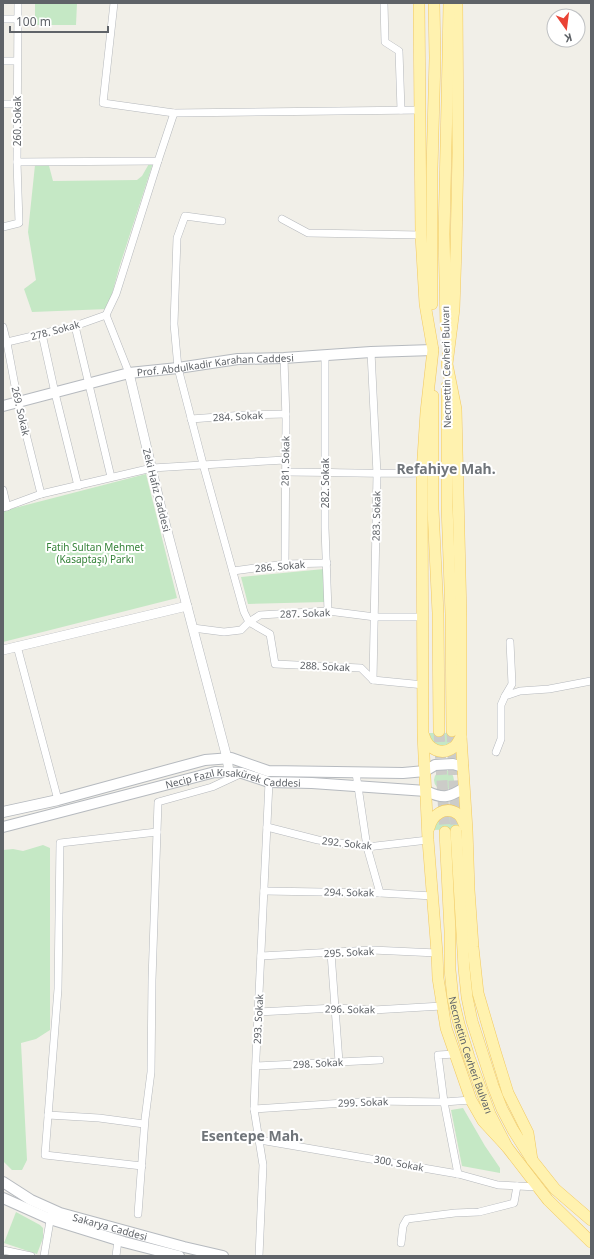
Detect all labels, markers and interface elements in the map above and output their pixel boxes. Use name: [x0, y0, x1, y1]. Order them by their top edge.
scale bar: [10, 8, 108, 34]
north arrow: [546, 8, 586, 48]
text: 100 m: [16, 13, 51, 30]
text: K: [563, 30, 574, 47]
street label: 260. Sokak: [10, 95, 24, 146]
street label: Necmettin Cevheri Bulvarı: [438, 306, 454, 428]
street label: 278. Sokak: [29, 317, 82, 343]
street label: Prof. Abdulkadir Karahan Caddesi: [136, 350, 294, 379]
street label: 269. Sokak: [9, 385, 34, 438]
street label: 284. Sokak: [213, 408, 264, 424]
street label: 281. Sokak: [278, 435, 292, 486]
street label: Zeki Hafız Caddesi: [140, 447, 174, 533]
street label: 282. Sokak: [318, 457, 332, 508]
district label: Refahiye Mah.: [396, 459, 496, 478]
street label: 283. Sokak: [369, 490, 383, 541]
park label: Fatih Sultan Mehmet (Kasaptaşı) Parkı: [46, 540, 144, 566]
street label: 286. Sokak: [254, 557, 306, 575]
street label: 287. Sokak: [280, 605, 331, 621]
street label: 288. Sokak: [300, 658, 351, 674]
street label: Necip Fazıl Kısakürek Caddesi: [164, 765, 301, 792]
street label: 292. Sokak: [321, 833, 373, 853]
street label: 294. Sokak: [324, 885, 375, 899]
street label: 295. Sokak: [324, 944, 375, 960]
street label: 293. Sokak: [250, 993, 266, 1044]
street label: Necmettin Cevheri Bulvarı: [446, 995, 496, 1116]
street label: 296. Sokak: [325, 1002, 376, 1016]
street label: 298. Sokak: [293, 1055, 344, 1071]
street label: 299. Sokak: [338, 1094, 389, 1110]
district label: Esentepe Mah.: [201, 1126, 303, 1145]
street label: 300. Sokak: [373, 1152, 426, 1174]
street label: Sakarya Caddesi: [71, 1210, 149, 1244]

